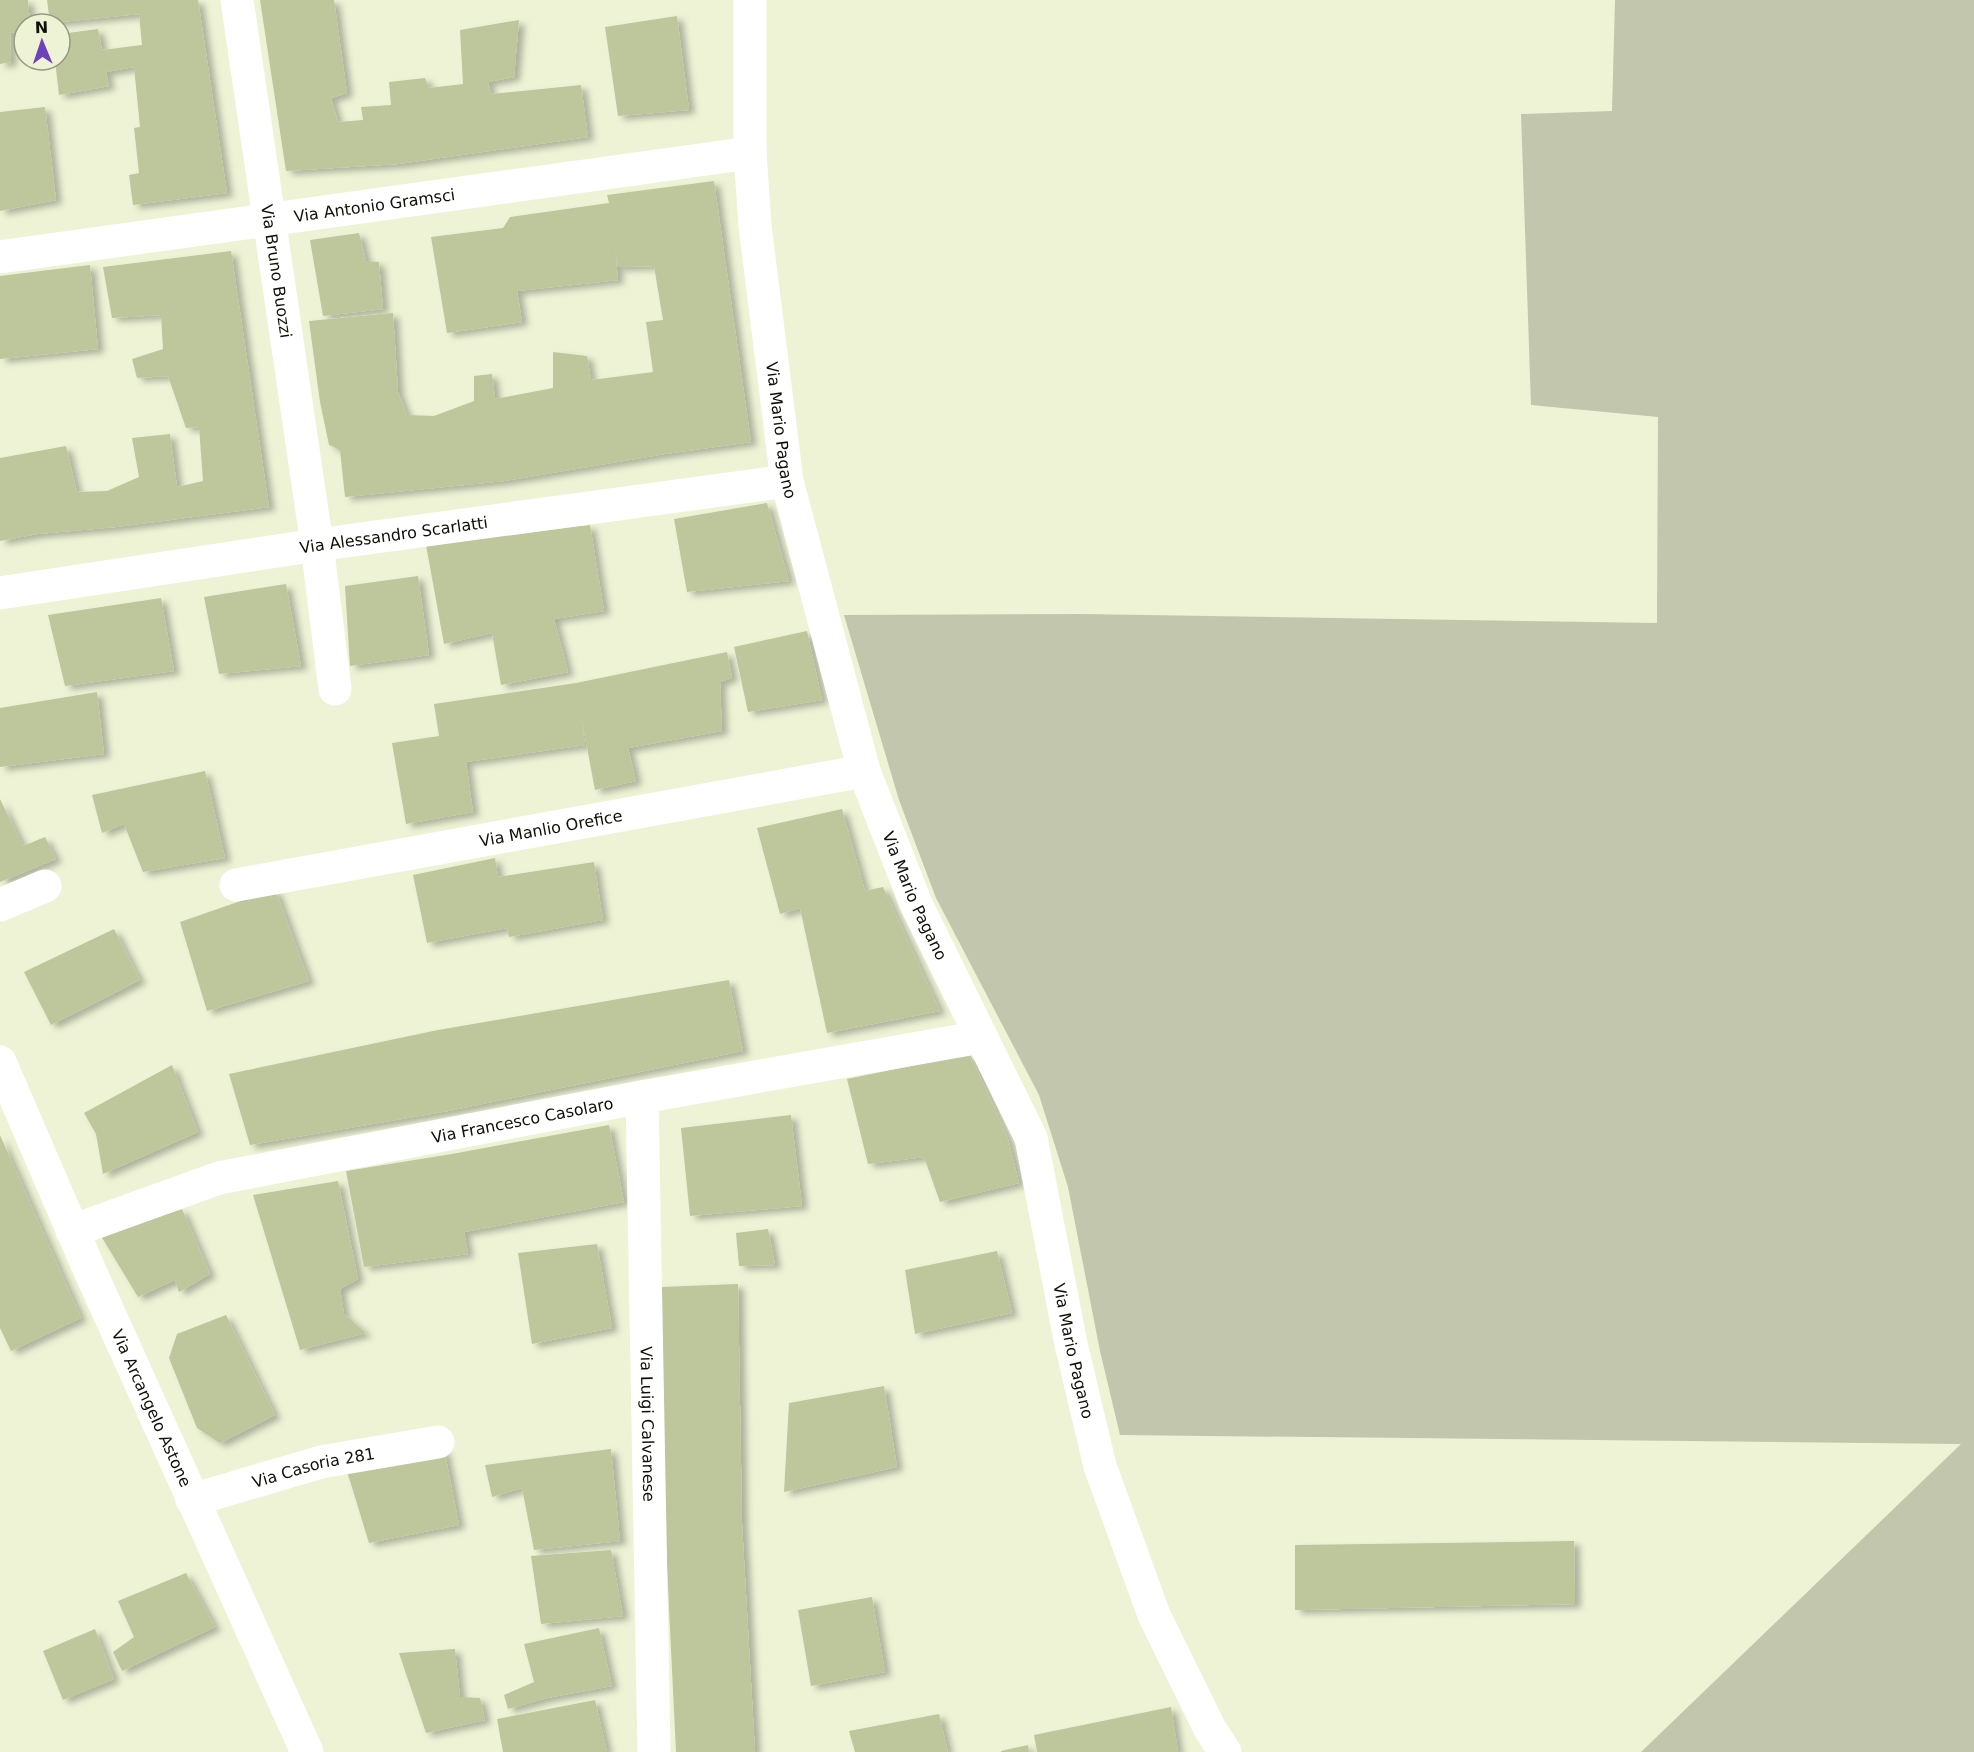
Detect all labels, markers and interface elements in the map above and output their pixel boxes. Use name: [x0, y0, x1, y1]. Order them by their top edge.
north arrow: [12, 12, 72, 72]
text: N: [34, 18, 49, 37]
street label: Via Antonio Gramsci: [293, 185, 456, 226]
street label: Via Bruno Buozzi: [257, 203, 295, 339]
street label: Via Mario Pagano: [762, 361, 800, 501]
street label: Via Alessandro Scarlatti: [298, 513, 489, 558]
street label: Via Manlio Orefice: [478, 806, 624, 851]
street label: Via Mario Pagano: [879, 829, 951, 963]
street label: Via Francesco Casolaro: [430, 1094, 615, 1147]
street label: Via Mario Pagano: [1049, 1282, 1097, 1421]
street label: Via Arcangelo Astone: [108, 1327, 195, 1490]
street label: Via Luigi Calvanese: [637, 1346, 658, 1502]
street label: Via Casoria 281: [250, 1444, 376, 1492]

